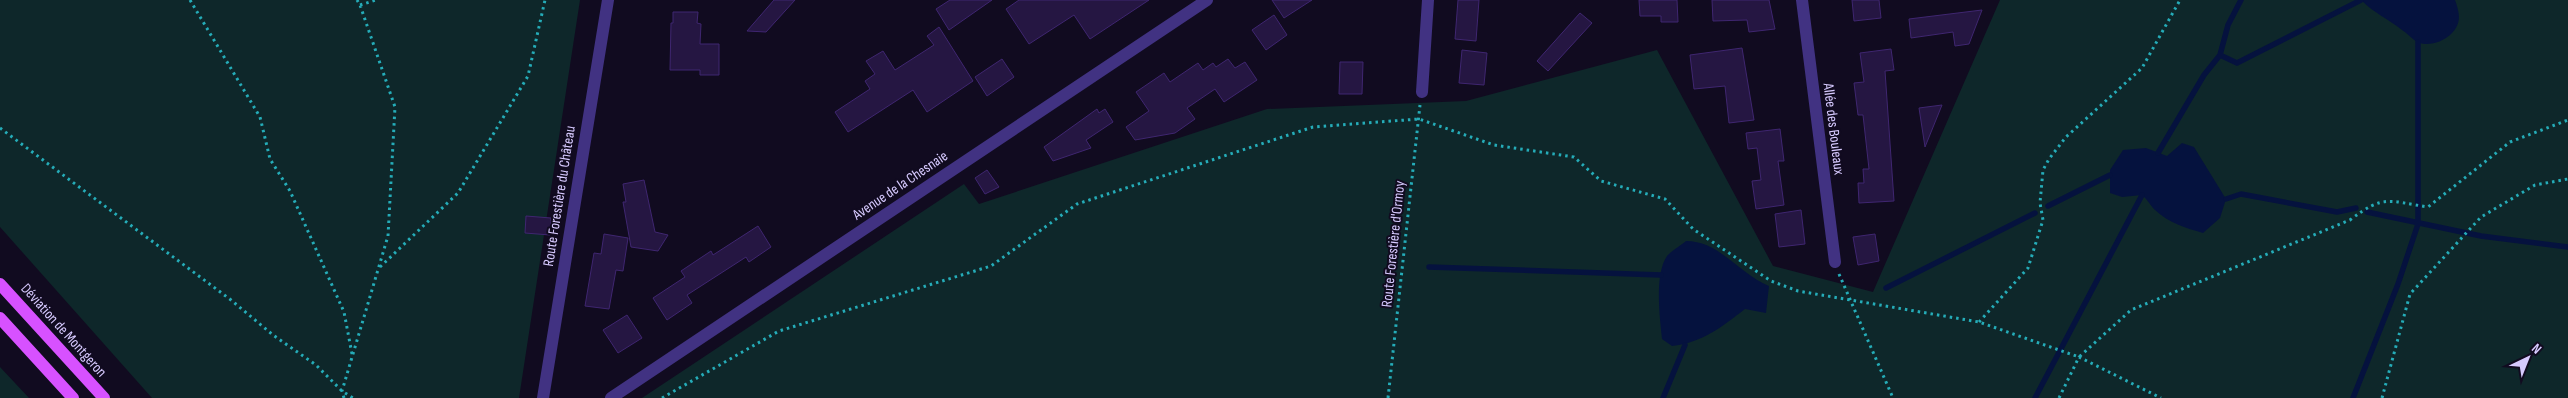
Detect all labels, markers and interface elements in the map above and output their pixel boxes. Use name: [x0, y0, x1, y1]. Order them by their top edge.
street label: Allée des Bouleaux: [1818, 81, 1849, 176]
street label: Route Forestière du Château: [539, 124, 580, 268]
street label: Avenue de la Chesnaie: [848, 147, 952, 225]
street label: Route Forestière d'Ormoy: [1377, 180, 1410, 308]
street label: Déviation de Montgeron: [17, 280, 111, 381]
north arrow: [2503, 333, 2553, 383]
text: N: [2528, 340, 2545, 358]

